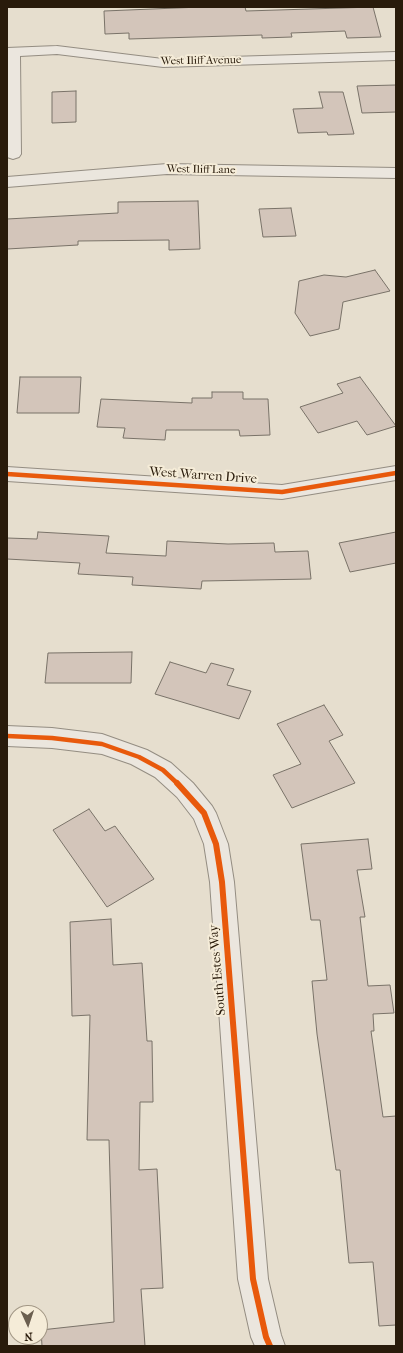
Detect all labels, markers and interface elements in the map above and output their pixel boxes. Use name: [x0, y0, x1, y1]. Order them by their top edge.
street label: West Iliff Avenue: [160, 54, 242, 68]
street label: West Iliff Lane: [166, 163, 236, 177]
street label: West Warren Drive: [149, 464, 257, 488]
street label: South Estes Way: [206, 924, 230, 1016]
north arrow: [8, 1305, 48, 1345]
text: N: [24, 1330, 33, 1343]

